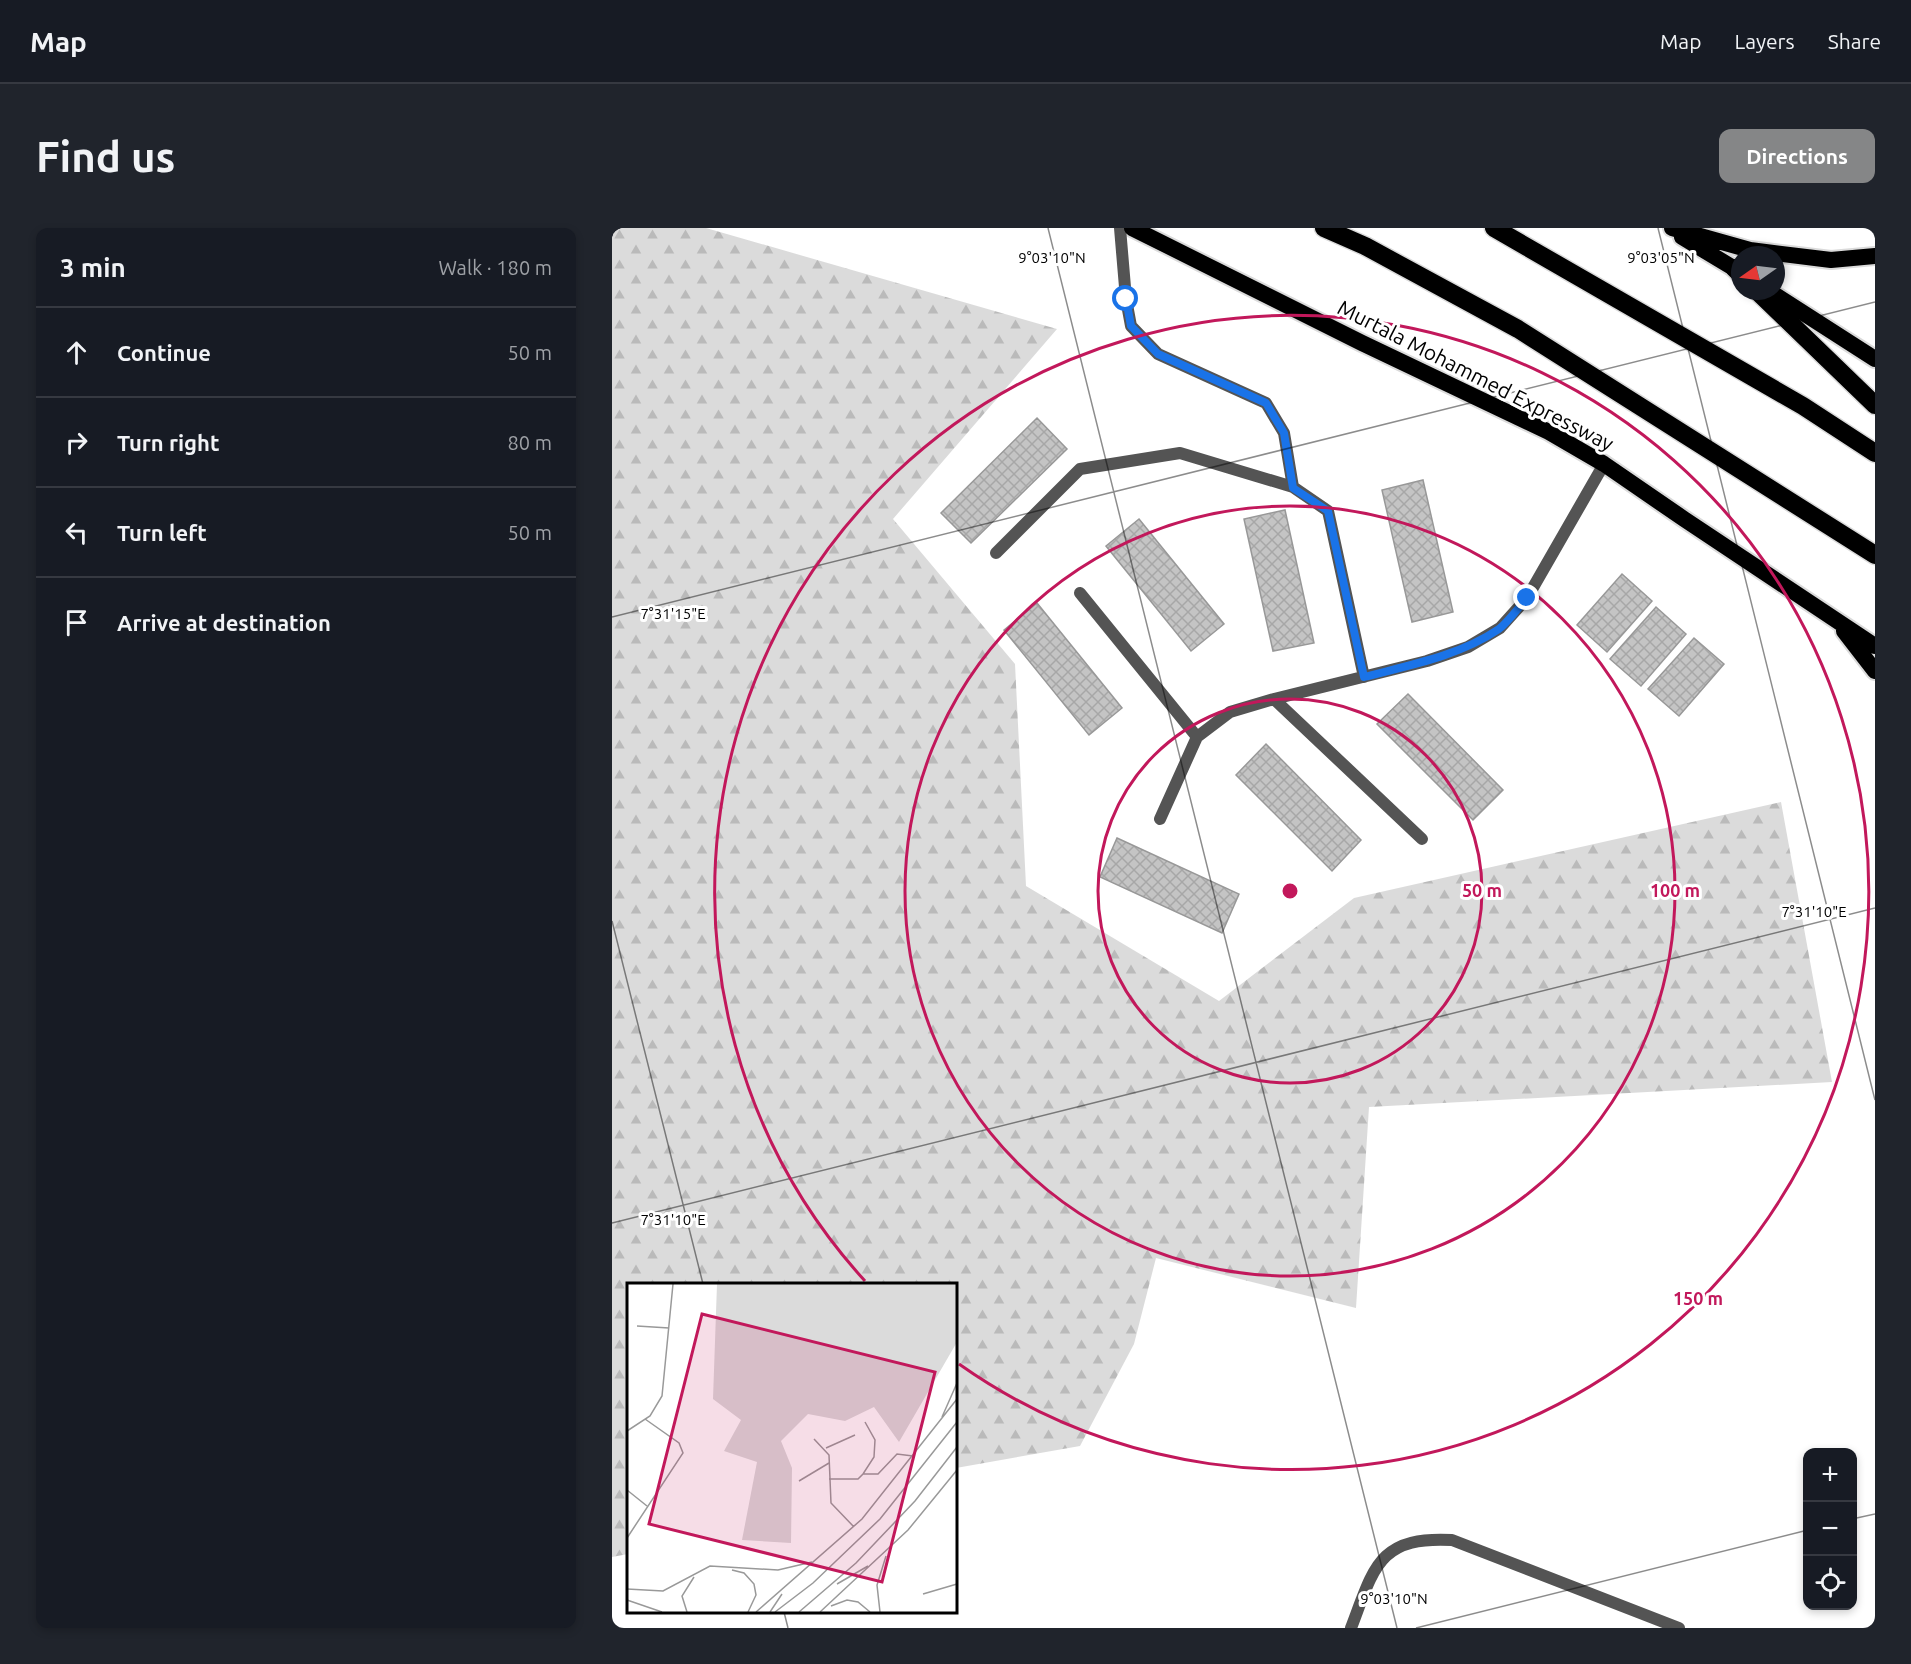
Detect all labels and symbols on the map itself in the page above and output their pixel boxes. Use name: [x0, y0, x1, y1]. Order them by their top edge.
north arrow: [1731, 246, 1785, 300]
text: 9°03'10"N: [1018, 249, 1086, 266]
text: 9°03'05"N: [1627, 249, 1695, 266]
route start: [1112, 285, 1138, 311]
street label: Murtala Mohammed Expressway: [1334, 295, 1618, 455]
route end: [1513, 584, 1539, 610]
text: 7°31'15"E: [640, 605, 706, 622]
text: 50 m: [1462, 880, 1502, 900]
text: 100 m: [1650, 880, 1700, 900]
centre of rings: [1280, 881, 1300, 901]
text: 7°31'10"E: [1781, 903, 1847, 920]
text: 7°31'10"E: [640, 1211, 706, 1228]
inset map: [627, 1283, 957, 1613]
text: 150 m: [1673, 1288, 1723, 1308]
text: 9°03'10"N: [1360, 1590, 1428, 1607]

